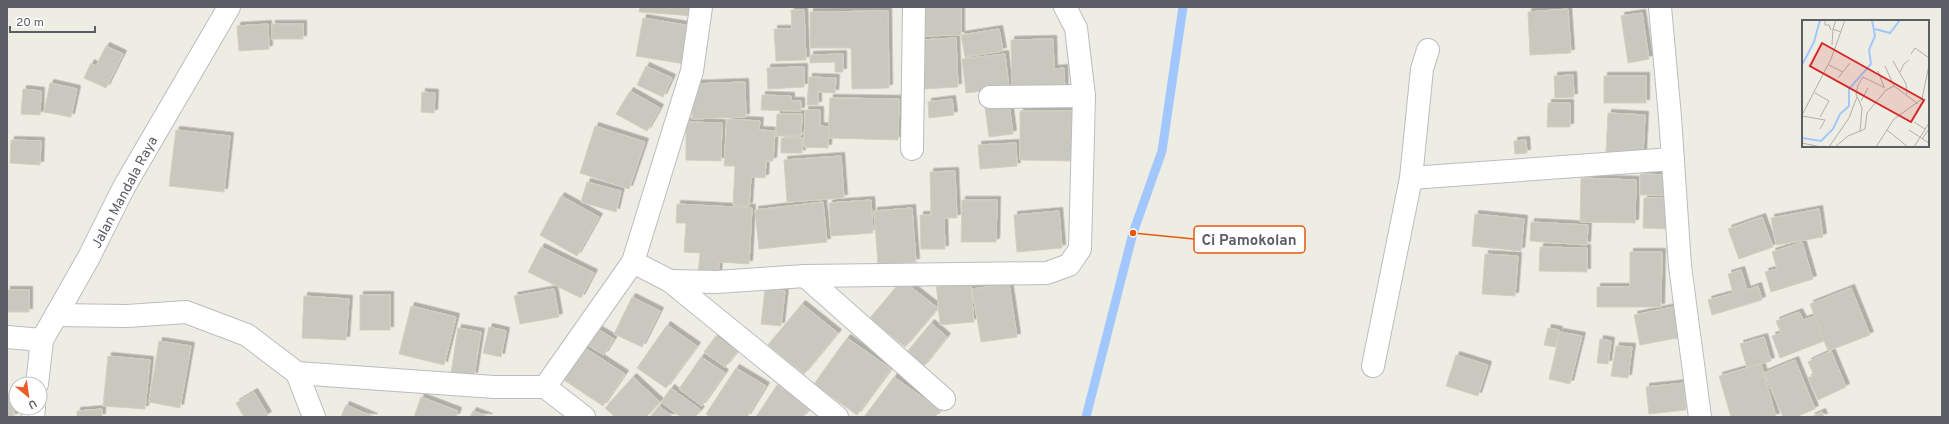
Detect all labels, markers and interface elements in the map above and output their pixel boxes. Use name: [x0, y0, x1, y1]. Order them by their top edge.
scale bar: [10, 8, 95, 34]
text: 20 m: [16, 15, 44, 31]
inset map: [1802, 20, 1929, 147]
street label: Jalan Mandala Raya: [89, 134, 162, 252]
callout: Ci Pamokolan: [1194, 226, 1305, 253]
text: Ci Pamokolan: [1201, 232, 1297, 251]
north arrow: [8, 376, 48, 416]
text: U: [26, 396, 39, 412]

